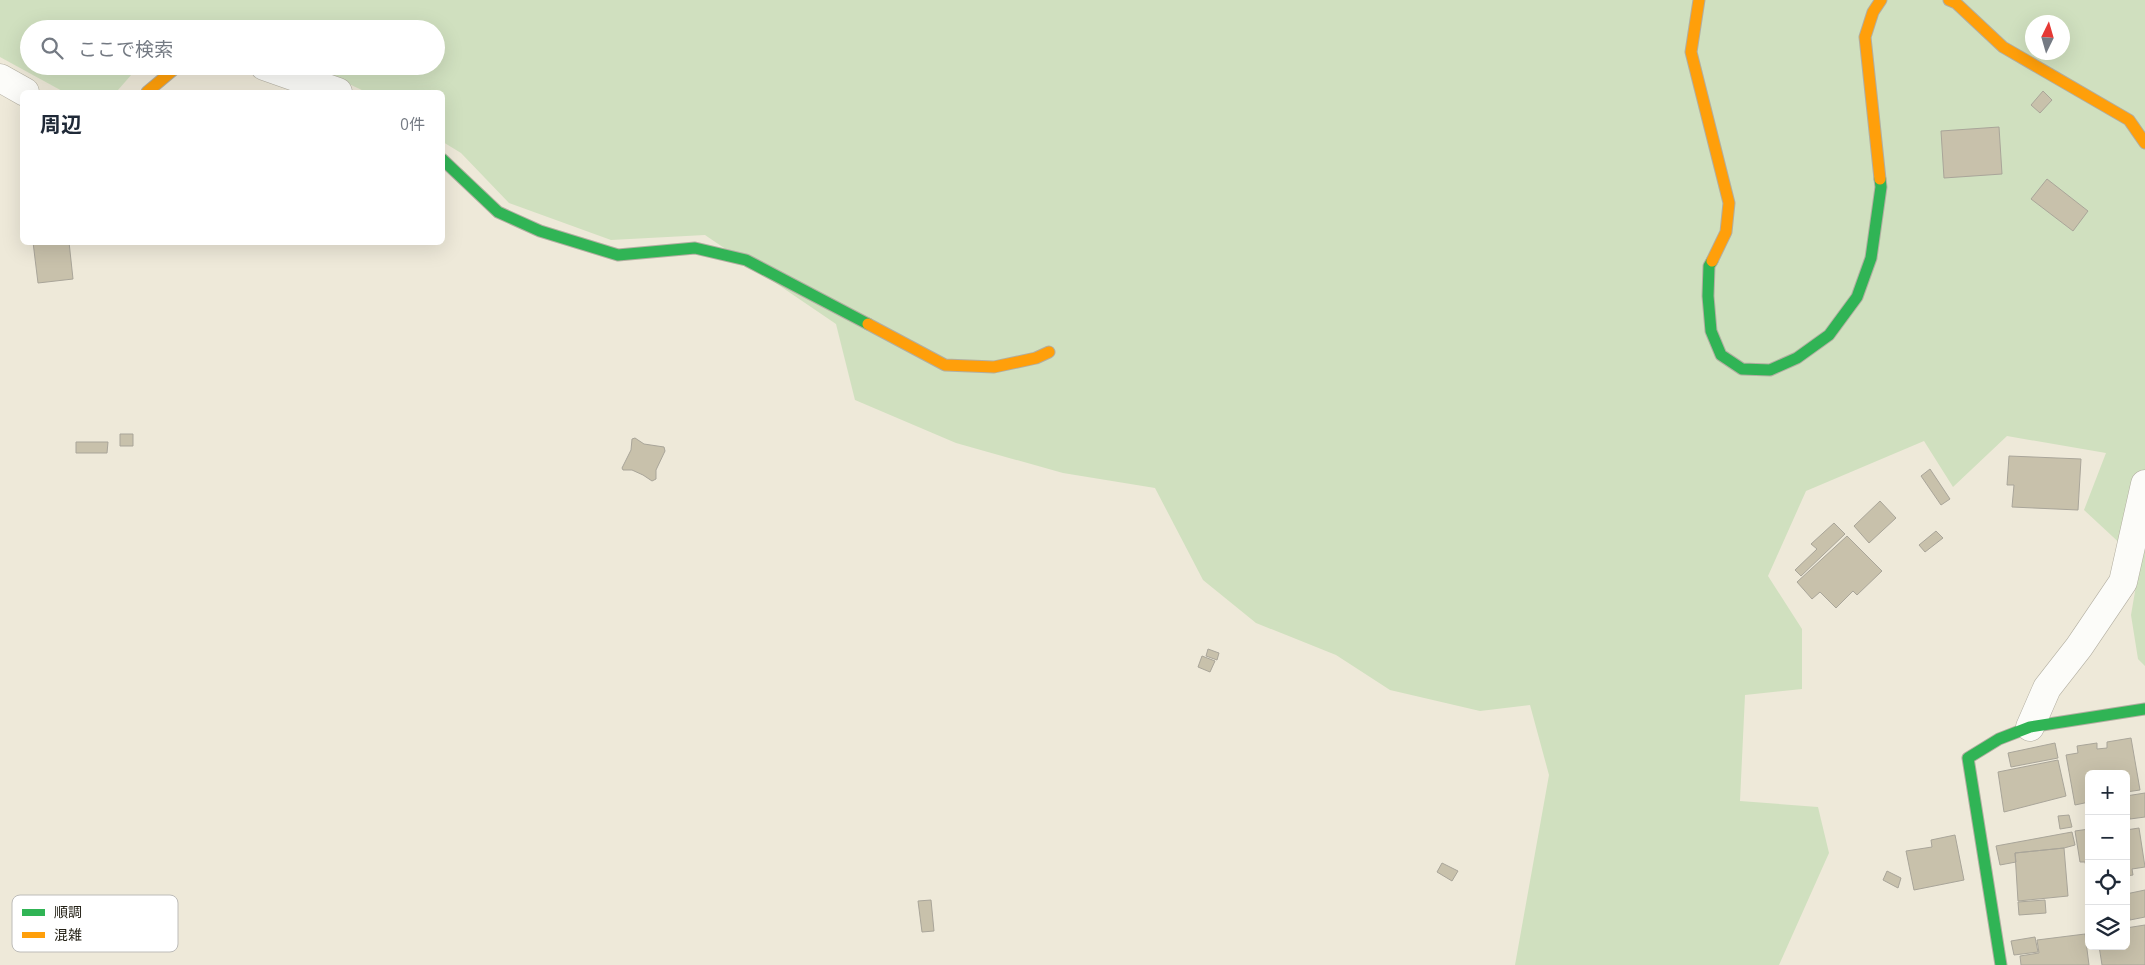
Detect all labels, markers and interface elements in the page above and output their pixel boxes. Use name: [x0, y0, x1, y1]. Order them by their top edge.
north arrow: [2025, 15, 2070, 60]
search box: [20, 20, 445, 75]
icon: search: [38, 34, 66, 62]
text: ここで検索: [78, 38, 173, 60]
text: 周辺: [40, 112, 82, 136]
text: 0件: [400, 115, 425, 133]
map controls: [2085, 770, 2130, 950]
button: +: [2085, 770, 2130, 815]
button: −: [2085, 815, 2130, 860]
button: locate: [2085, 860, 2130, 905]
legend: [12, 895, 178, 952]
text: 順調: [54, 904, 82, 920]
button: layers: [2085, 905, 2130, 950]
text: 混雑: [54, 927, 82, 943]

